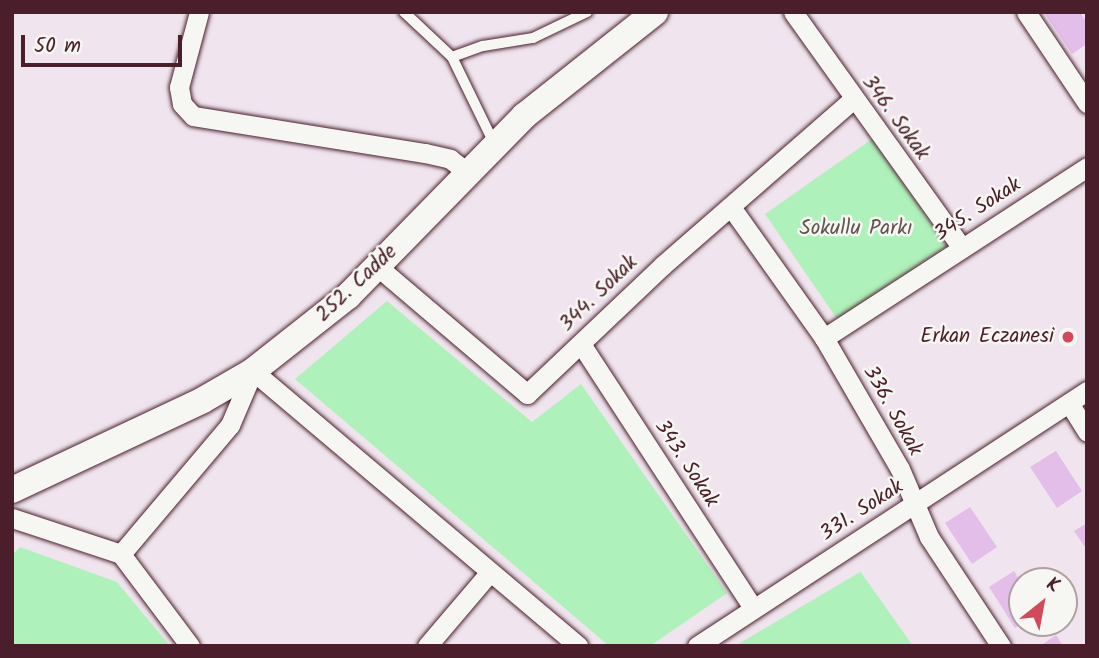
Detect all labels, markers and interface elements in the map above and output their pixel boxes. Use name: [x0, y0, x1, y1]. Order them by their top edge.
scale bar: [24, 21, 186, 65]
text: 50 m: [34, 30, 81, 63]
street label: 346. Sokak: [856, 71, 934, 165]
street label: 345. Sokak: [930, 173, 1026, 247]
park label: Sokullu Parkı: [800, 216, 912, 242]
street label: 252. Cadde: [311, 240, 403, 328]
street label: 344. Sokak: [555, 251, 643, 337]
place label: Erkan Eczanesi: [920, 324, 1054, 350]
marker: Erkan Eczanesi: [1060, 329, 1076, 345]
street label: 336. Sokak: [857, 361, 927, 461]
street label: 343. Sokak: [648, 416, 724, 512]
street label: 331. Sokak: [816, 475, 908, 547]
north arrow: [1008, 567, 1078, 637]
text: K: [1040, 570, 1065, 602]

